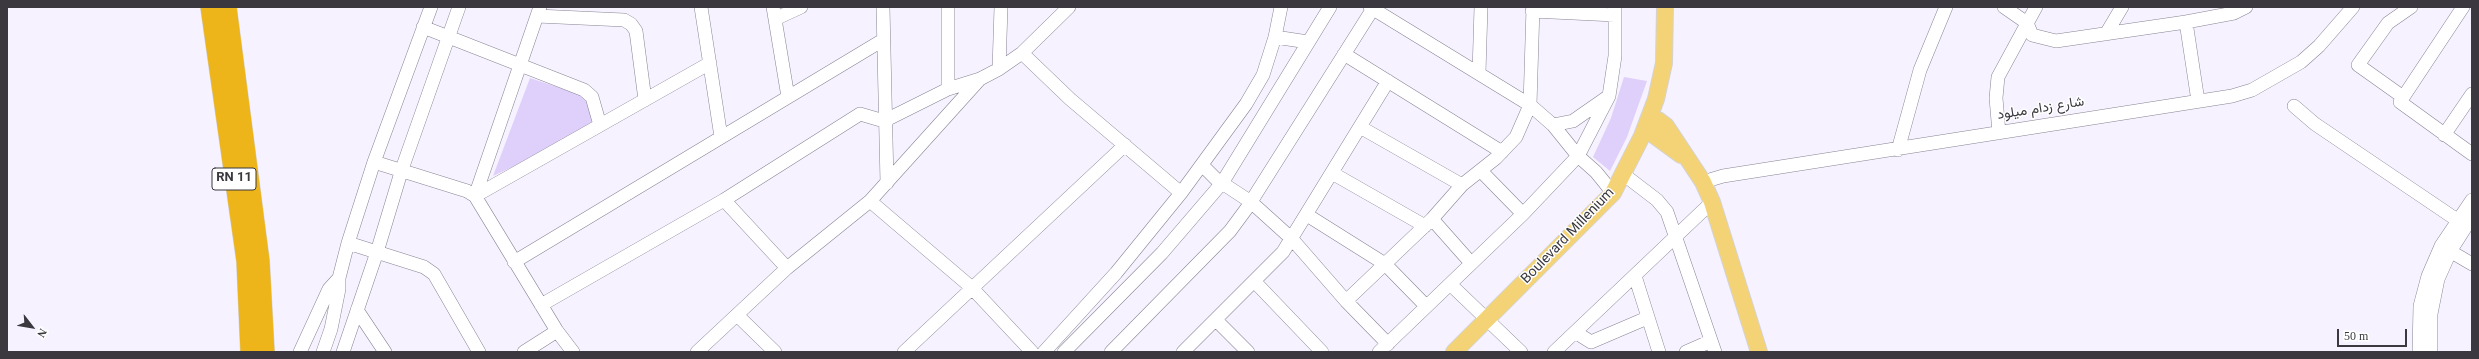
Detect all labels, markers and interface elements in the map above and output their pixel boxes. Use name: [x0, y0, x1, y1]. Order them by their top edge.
street label: شارع زدام ميلود: [1996, 95, 2086, 125]
road number: RN 11: [212, 168, 256, 190]
street label: Boulevard Millenium: [1519, 186, 1619, 288]
north arrow: [12, 307, 52, 347]
scale bar: [2339, 321, 2409, 347]
text: N: [35, 327, 49, 340]
text: 50 m: [2344, 329, 2368, 343]

